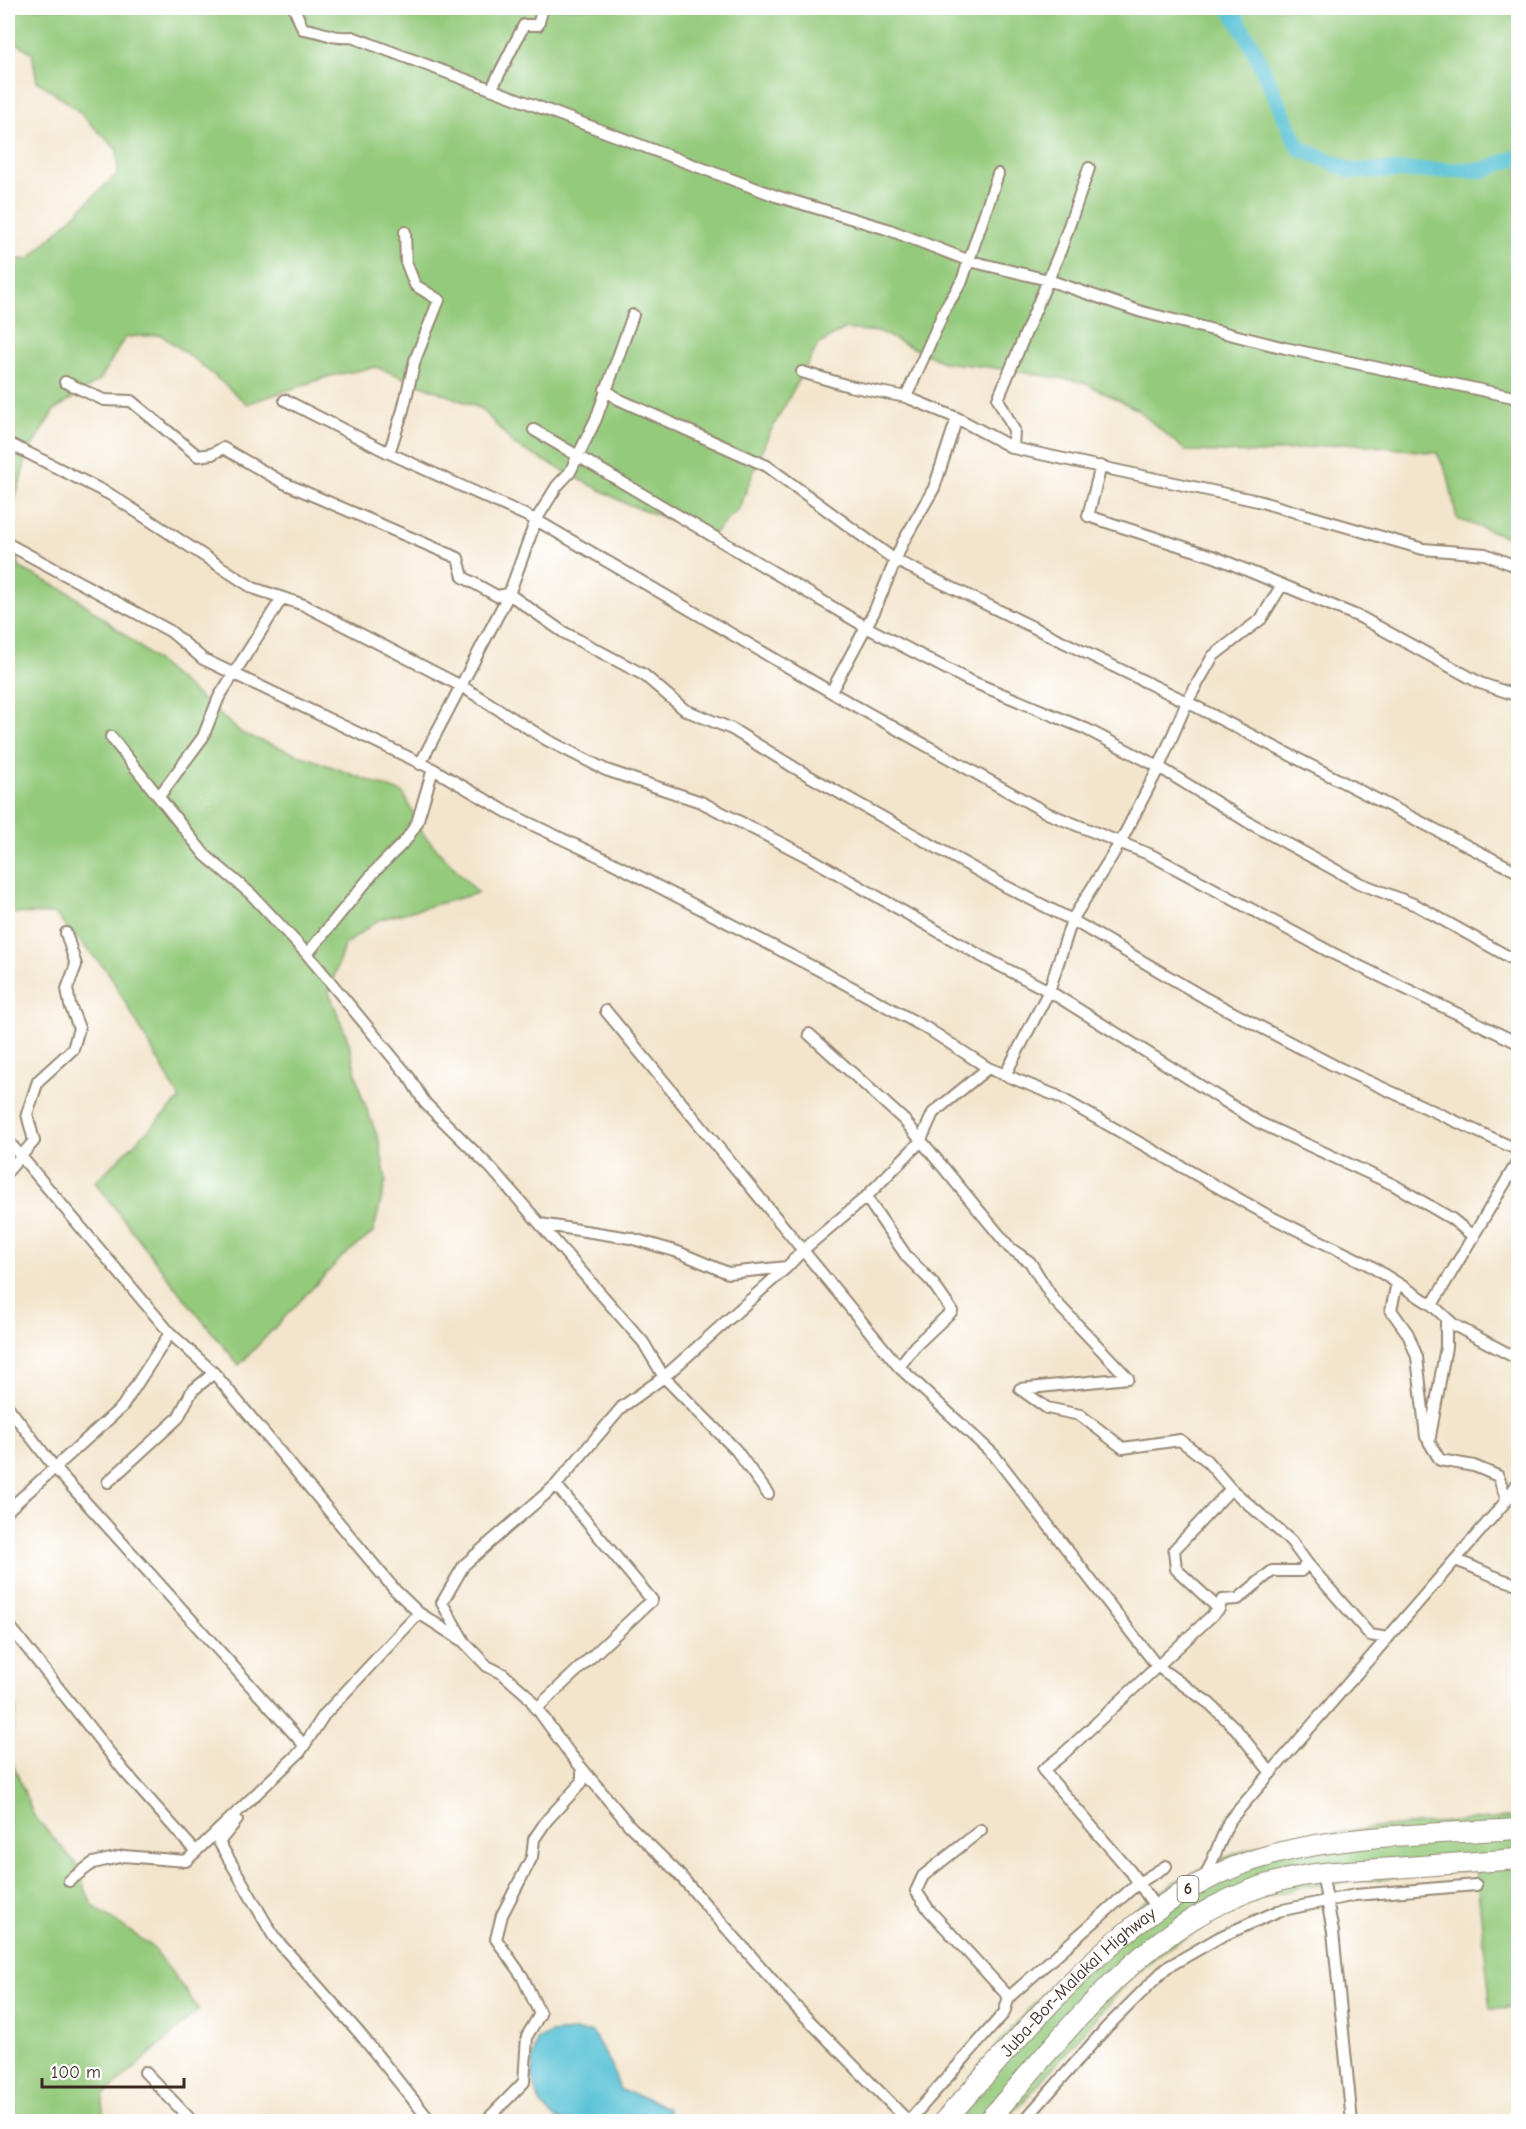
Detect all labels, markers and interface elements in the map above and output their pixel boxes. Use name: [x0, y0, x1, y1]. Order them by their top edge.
road number: 6: [1178, 1876, 1198, 1902]
street label: Juba-Bor-Malakal Highway: [996, 1902, 1161, 2061]
scale bar: [42, 2051, 184, 2089]
text: 100 m: [51, 2062, 101, 2083]

